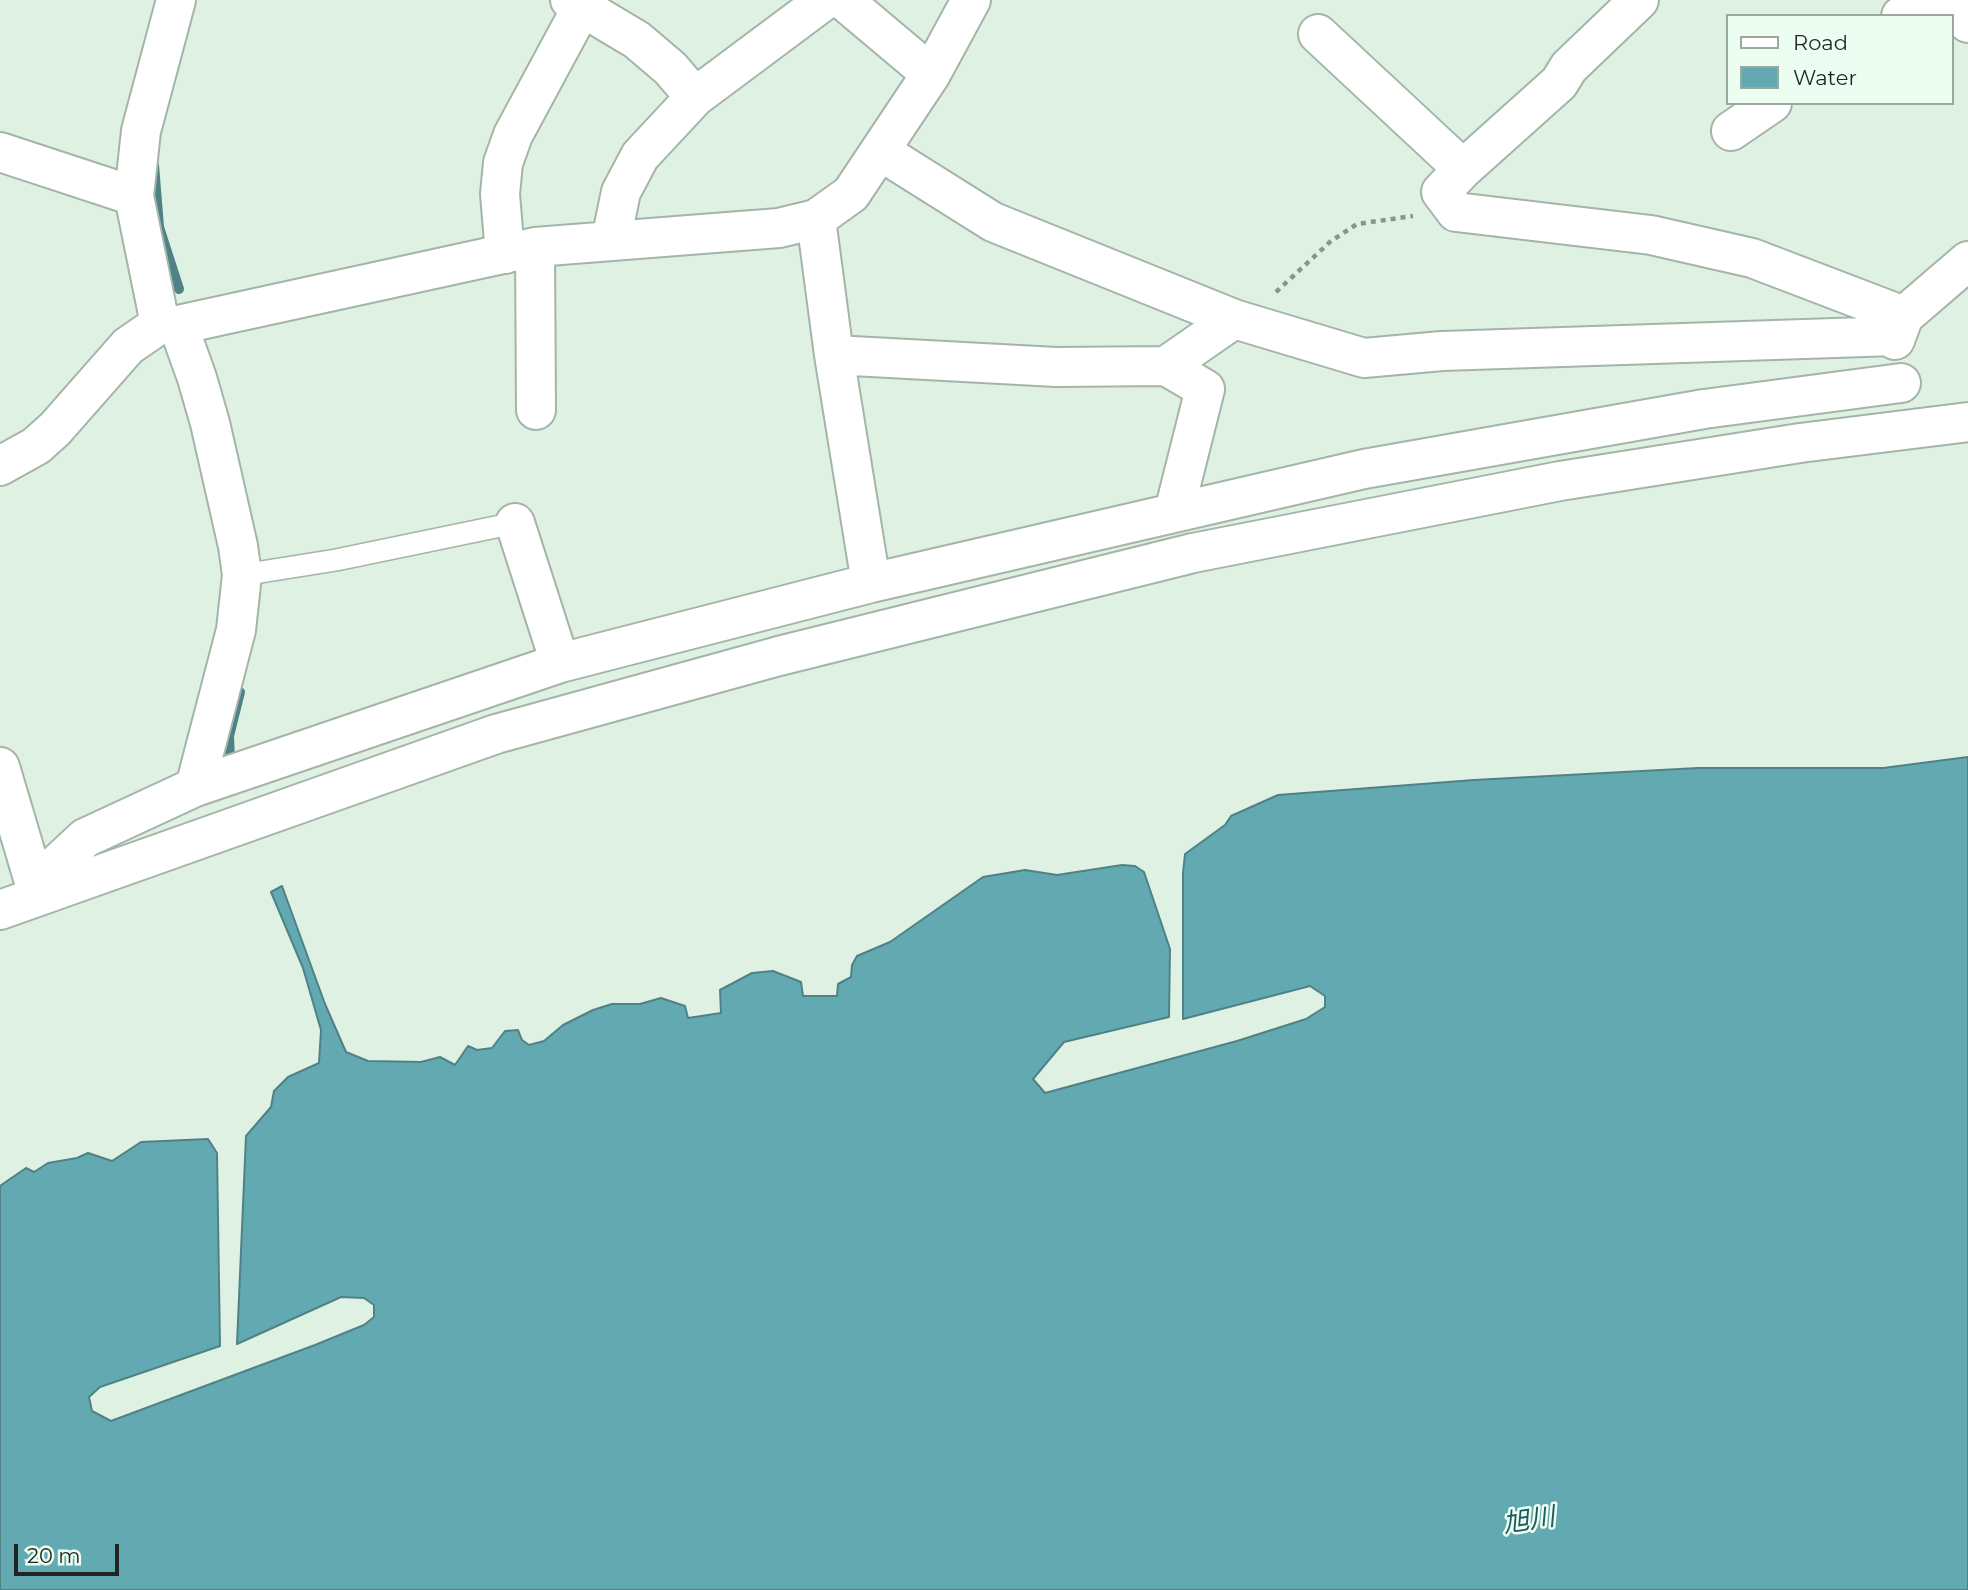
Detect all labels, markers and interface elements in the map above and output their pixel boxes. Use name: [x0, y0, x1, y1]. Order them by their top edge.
legend: [1727, 14, 1954, 105]
text: Road: [1793, 30, 1848, 55]
text: Water: [1793, 65, 1857, 90]
water label: 旭川: [1501, 1502, 1557, 1540]
scale bar: [18, 1530, 122, 1574]
text: 20 m: [27, 1543, 81, 1568]

